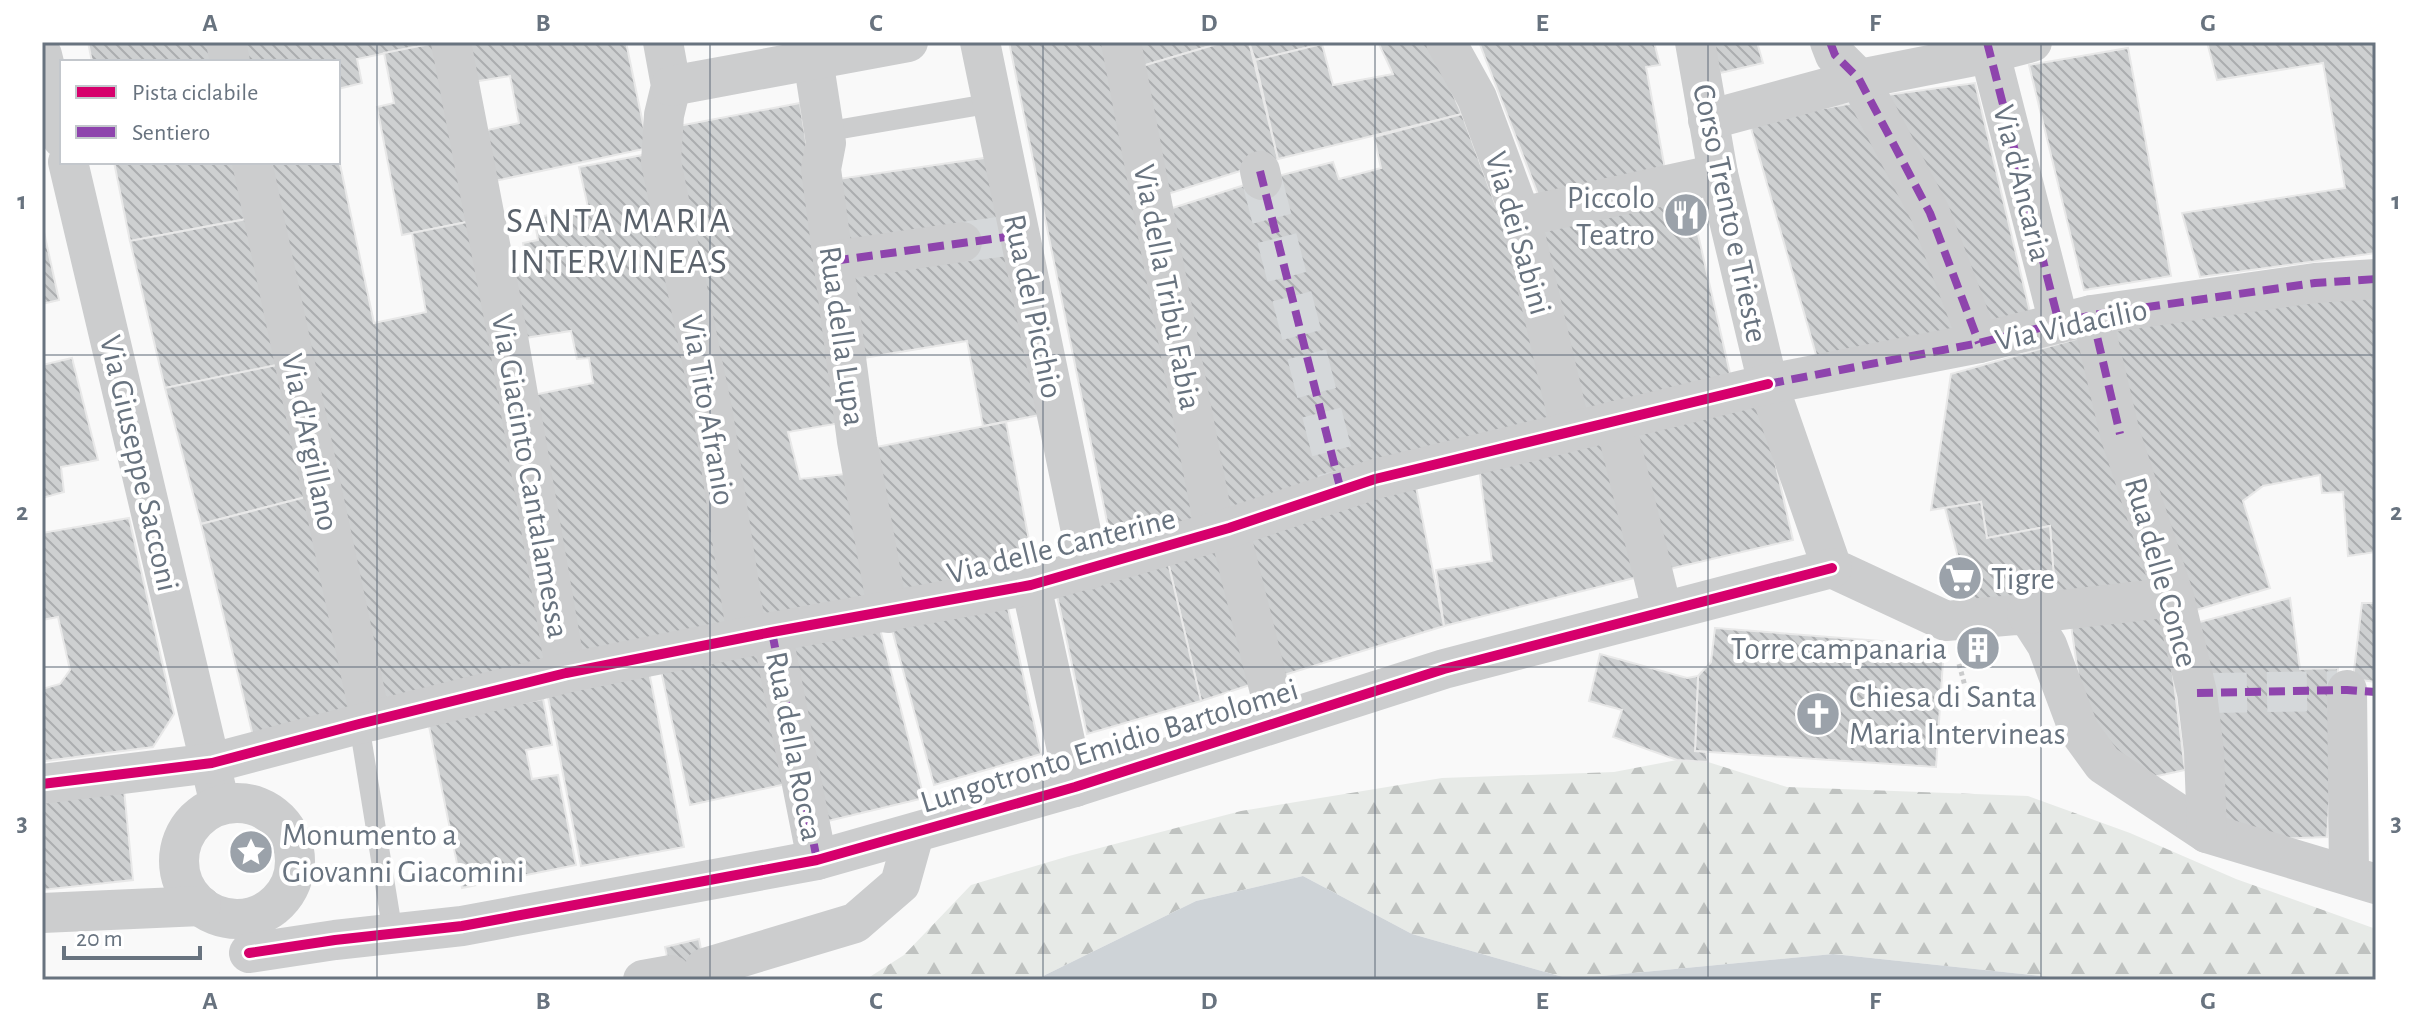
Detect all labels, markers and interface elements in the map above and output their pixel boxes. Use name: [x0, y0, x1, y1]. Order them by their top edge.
text: A: [202, 10, 218, 36]
text: B: [535, 10, 551, 36]
text: C: [869, 10, 883, 36]
text: D: [1200, 10, 1218, 36]
text: E: [1535, 10, 1549, 36]
text: F: [1869, 10, 1882, 36]
text: G: [2200, 10, 2216, 36]
legend: [60, 60, 340, 164]
text: Pista ciclabile: [132, 81, 258, 105]
street label: Corso Trento e Trieste: [1687, 81, 1773, 345]
street label: Via d'Ancaria: [1987, 102, 2057, 265]
text: Sentiero: [132, 121, 210, 145]
street label: Via dei Sabini: [1480, 148, 1557, 318]
street label: Via della Tribù Fabia: [1128, 162, 1207, 413]
place label: Piccolo Teatro: [1567, 182, 1655, 251]
text: 1: [17, 188, 27, 214]
text: 1: [2391, 188, 2401, 214]
restaurant icon: Piccolo Teatro: [1662, 191, 1710, 239]
district label: SANTA MARIA INTERVINEAS: [506, 203, 732, 280]
street label: Rua del Picchio: [998, 211, 1068, 401]
street label: Rua della Lupa: [814, 244, 870, 428]
street label: Via Vidacilio: [1992, 293, 2150, 357]
street label: Via Giacinto Cantalamessa: [486, 312, 574, 641]
street label: Via Tito Afranio: [676, 313, 741, 508]
street label: Via Giuseppe Sacconi: [94, 332, 184, 594]
street label: Via d'Argillano: [276, 351, 344, 534]
street label: Rua delle Conce: [2119, 474, 2203, 671]
text: 2: [16, 499, 28, 525]
text: 2: [2390, 499, 2402, 525]
street label: Via delle Canterine: [944, 502, 1179, 590]
supermarket icon: Tigre: [1936, 554, 1984, 602]
place label: Tigre: [1991, 563, 2055, 595]
building icon: Torre campanaria: [1954, 624, 2002, 672]
place label: Torre campanaria: [1731, 633, 1947, 665]
street label: Rua della Rocca: [760, 649, 828, 844]
street label: Lungotronto Emidio Bartolomei: [917, 673, 1302, 819]
place label: Chiesa di Santa Maria Intervineas: [1849, 681, 2066, 750]
church icon: Chiesa di Santa Maria Intervineas: [1794, 690, 1842, 738]
text: 3: [16, 810, 28, 836]
text: 3: [2390, 810, 2402, 836]
place label: Monumento a Giovanni Giacomini: [282, 819, 524, 888]
place icon: Monumento a Giovanni Giacomini: [227, 828, 275, 876]
scale bar: [64, 910, 200, 960]
text: 20 m: [76, 927, 123, 951]
text: A: [202, 988, 218, 1014]
text: B: [535, 988, 551, 1014]
text: C: [869, 988, 883, 1014]
text: D: [1200, 988, 1218, 1014]
text: E: [1535, 988, 1549, 1014]
text: F: [1869, 988, 1882, 1014]
text: G: [2200, 988, 2216, 1014]

